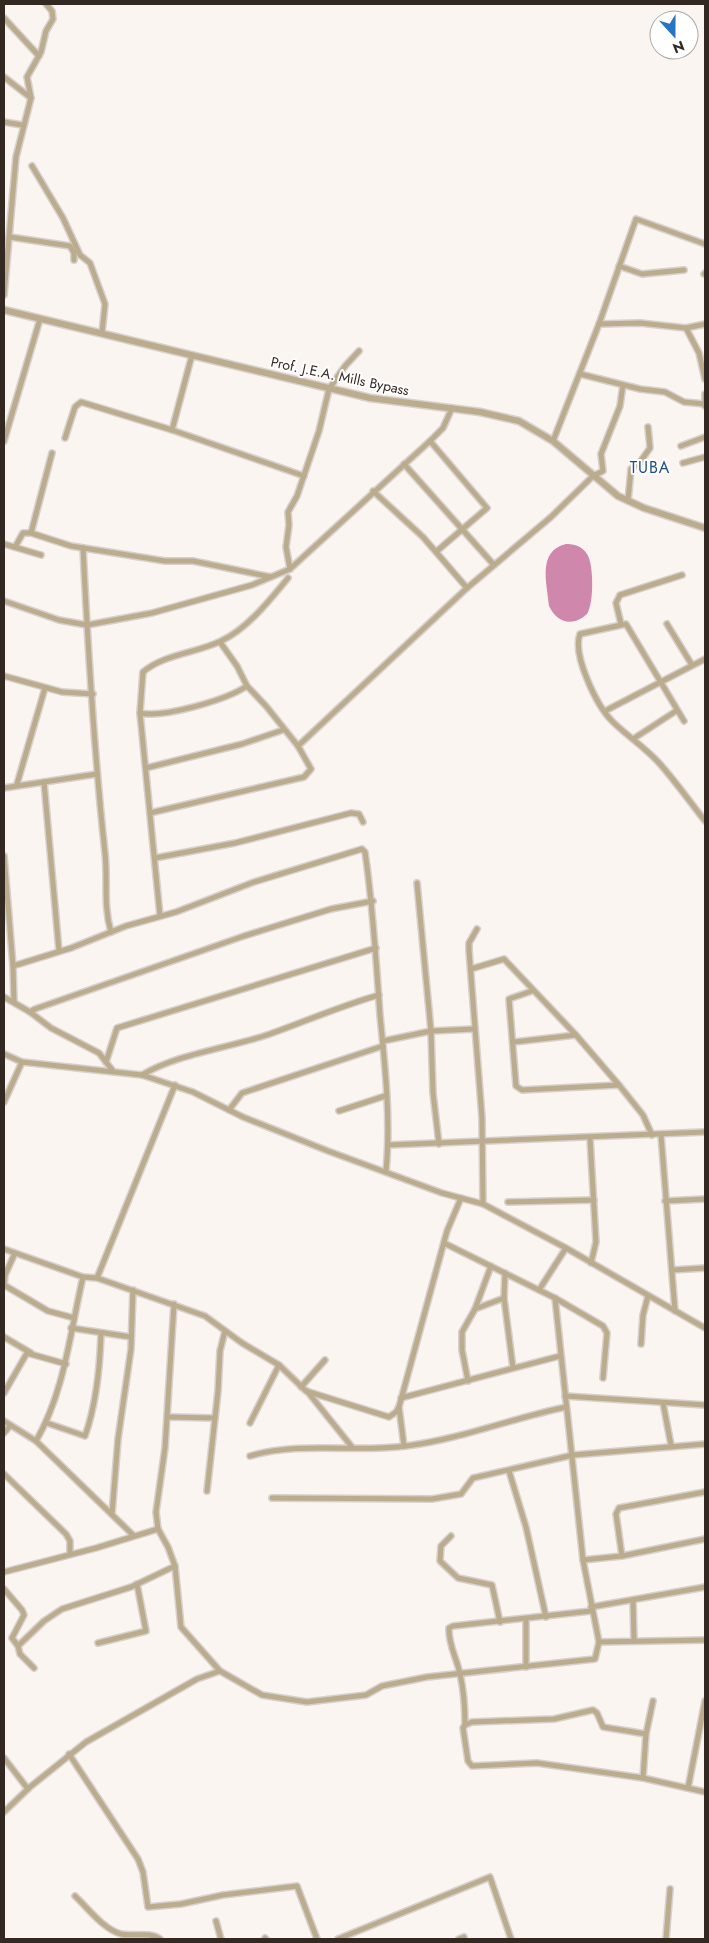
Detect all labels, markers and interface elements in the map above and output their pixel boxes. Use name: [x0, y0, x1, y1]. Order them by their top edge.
north arrow: [649, 10, 699, 60]
text: N: [670, 36, 687, 58]
street label: Prof. J.E.A. Mills Bypass: [269, 352, 411, 400]
district label: TUBA: [630, 456, 670, 479]

